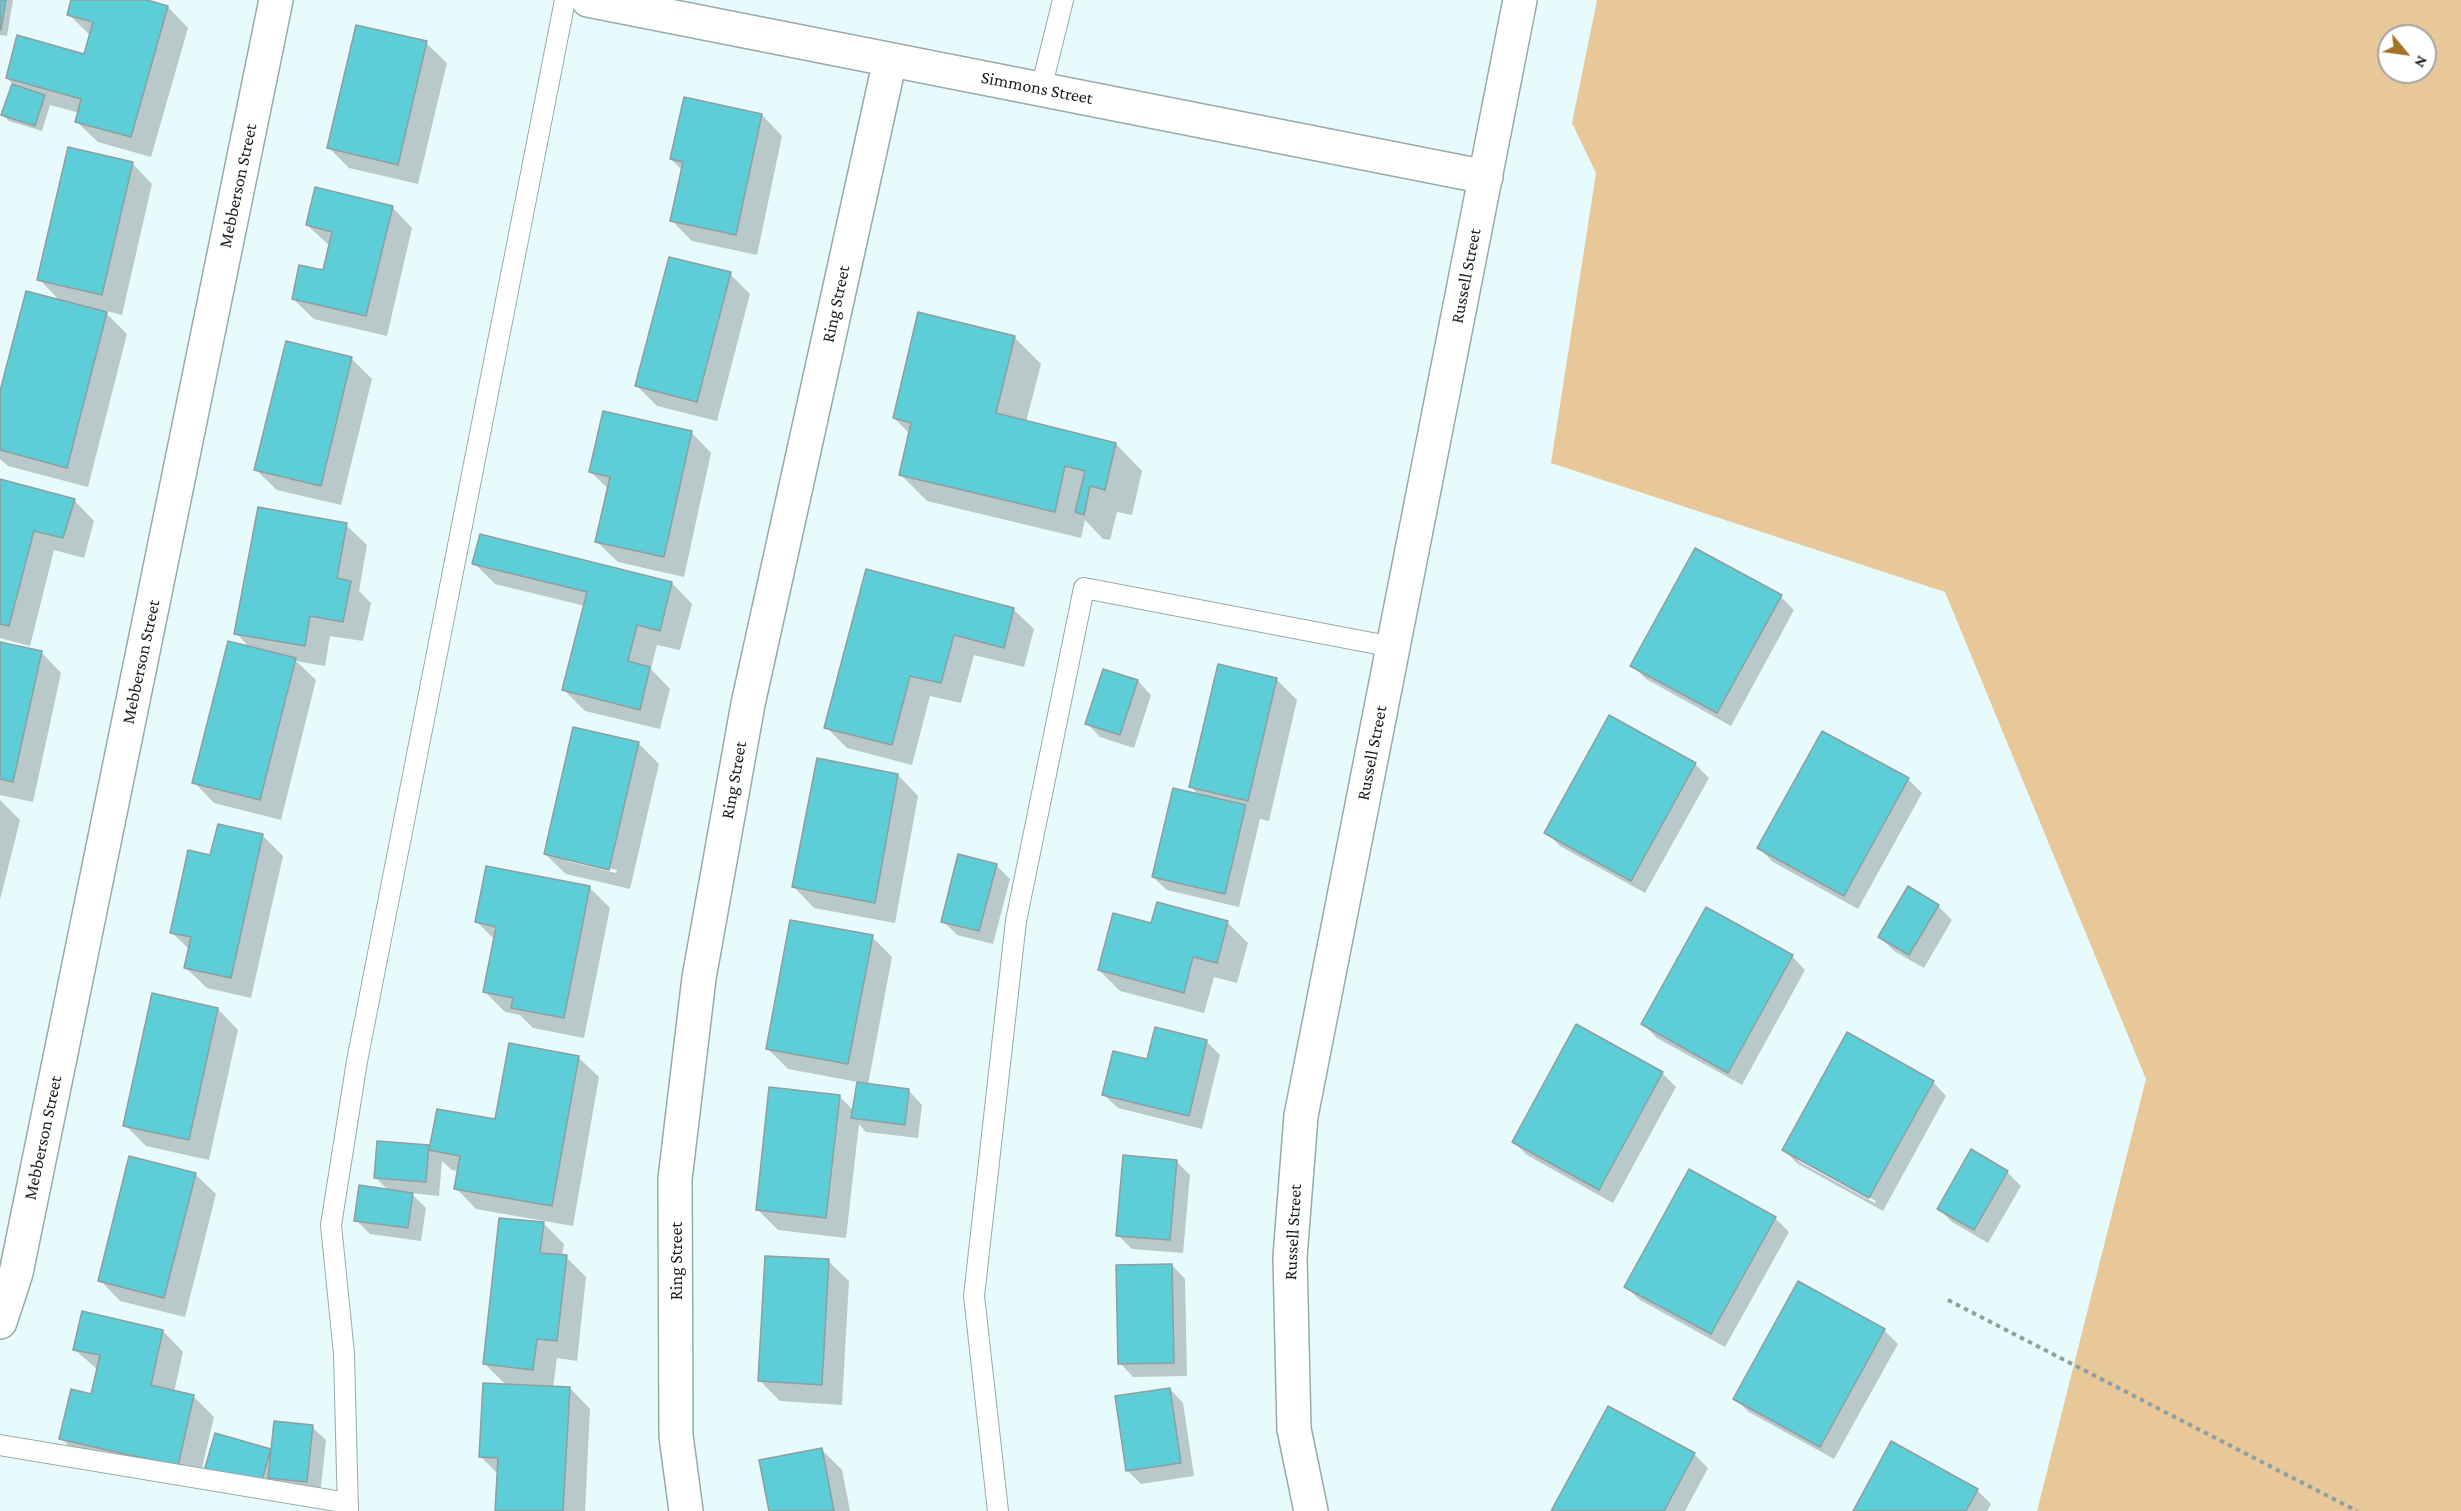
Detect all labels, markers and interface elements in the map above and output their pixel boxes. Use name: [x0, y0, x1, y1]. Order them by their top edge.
north arrow: [2377, 24, 2437, 84]
text: N: [2411, 53, 2432, 71]
street label: Simmons Street: [979, 67, 1095, 109]
street label: Mebberson Street: [214, 122, 262, 250]
street label: Russell Street: [1446, 227, 1486, 325]
street label: Ring Street: [817, 263, 855, 345]
street label: Mebberson Street: [117, 598, 165, 726]
street label: Russell Street: [1352, 704, 1392, 802]
street label: Ring Street: [717, 739, 751, 821]
street label: Mebberson Street: [19, 1074, 67, 1202]
street label: Russell Street: [1280, 1183, 1306, 1281]
street label: Ring Street: [665, 1222, 687, 1300]

